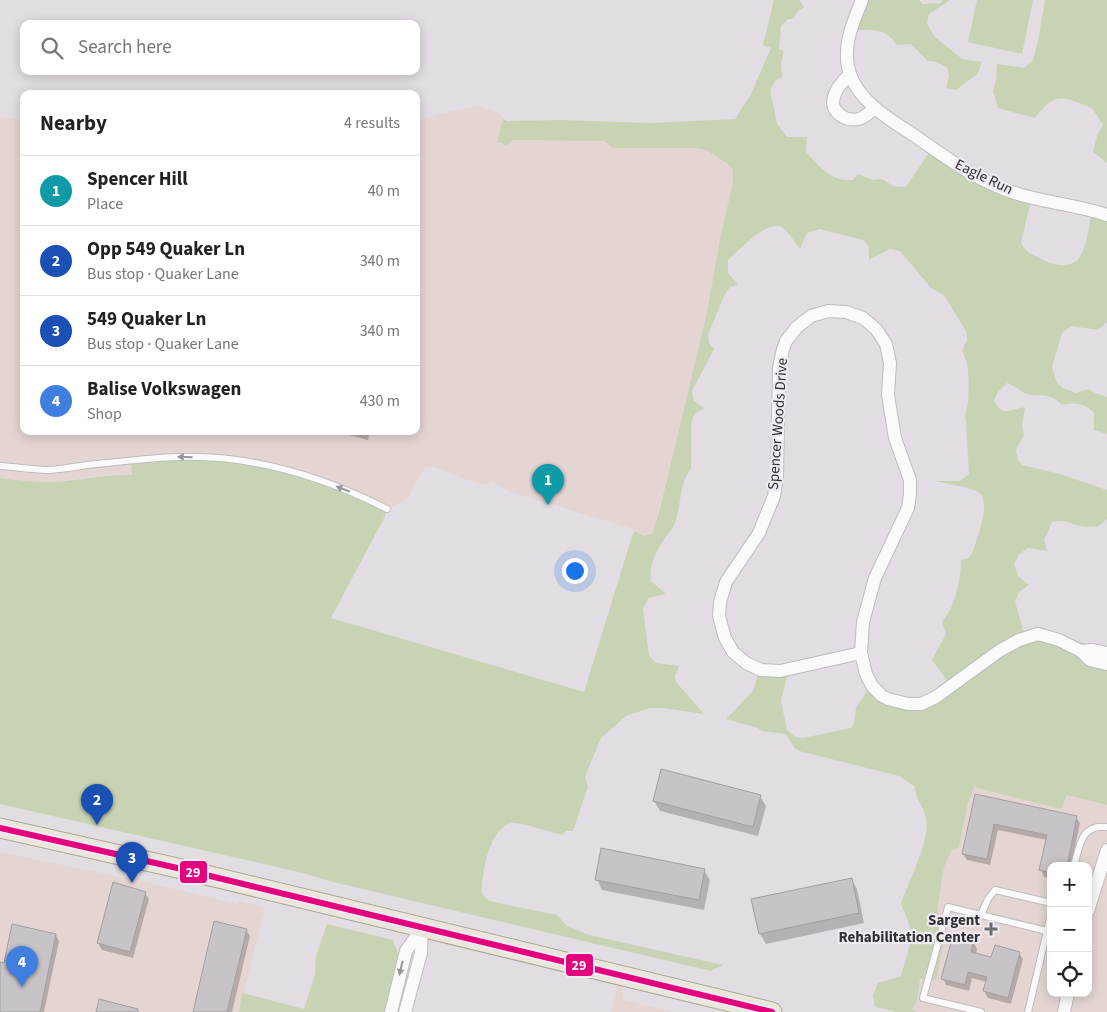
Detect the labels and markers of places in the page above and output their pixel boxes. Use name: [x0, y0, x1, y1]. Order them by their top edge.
pin: 1: [532, 464, 564, 505]
pin: 2: [81, 784, 113, 825]
pin: 3: [116, 842, 148, 883]
place label: Sargent Rehabilitation Center: [838, 910, 980, 948]
marker: Sargent Rehabilitation Center: [984, 922, 998, 936]
pin: 4: [6, 946, 38, 987]

